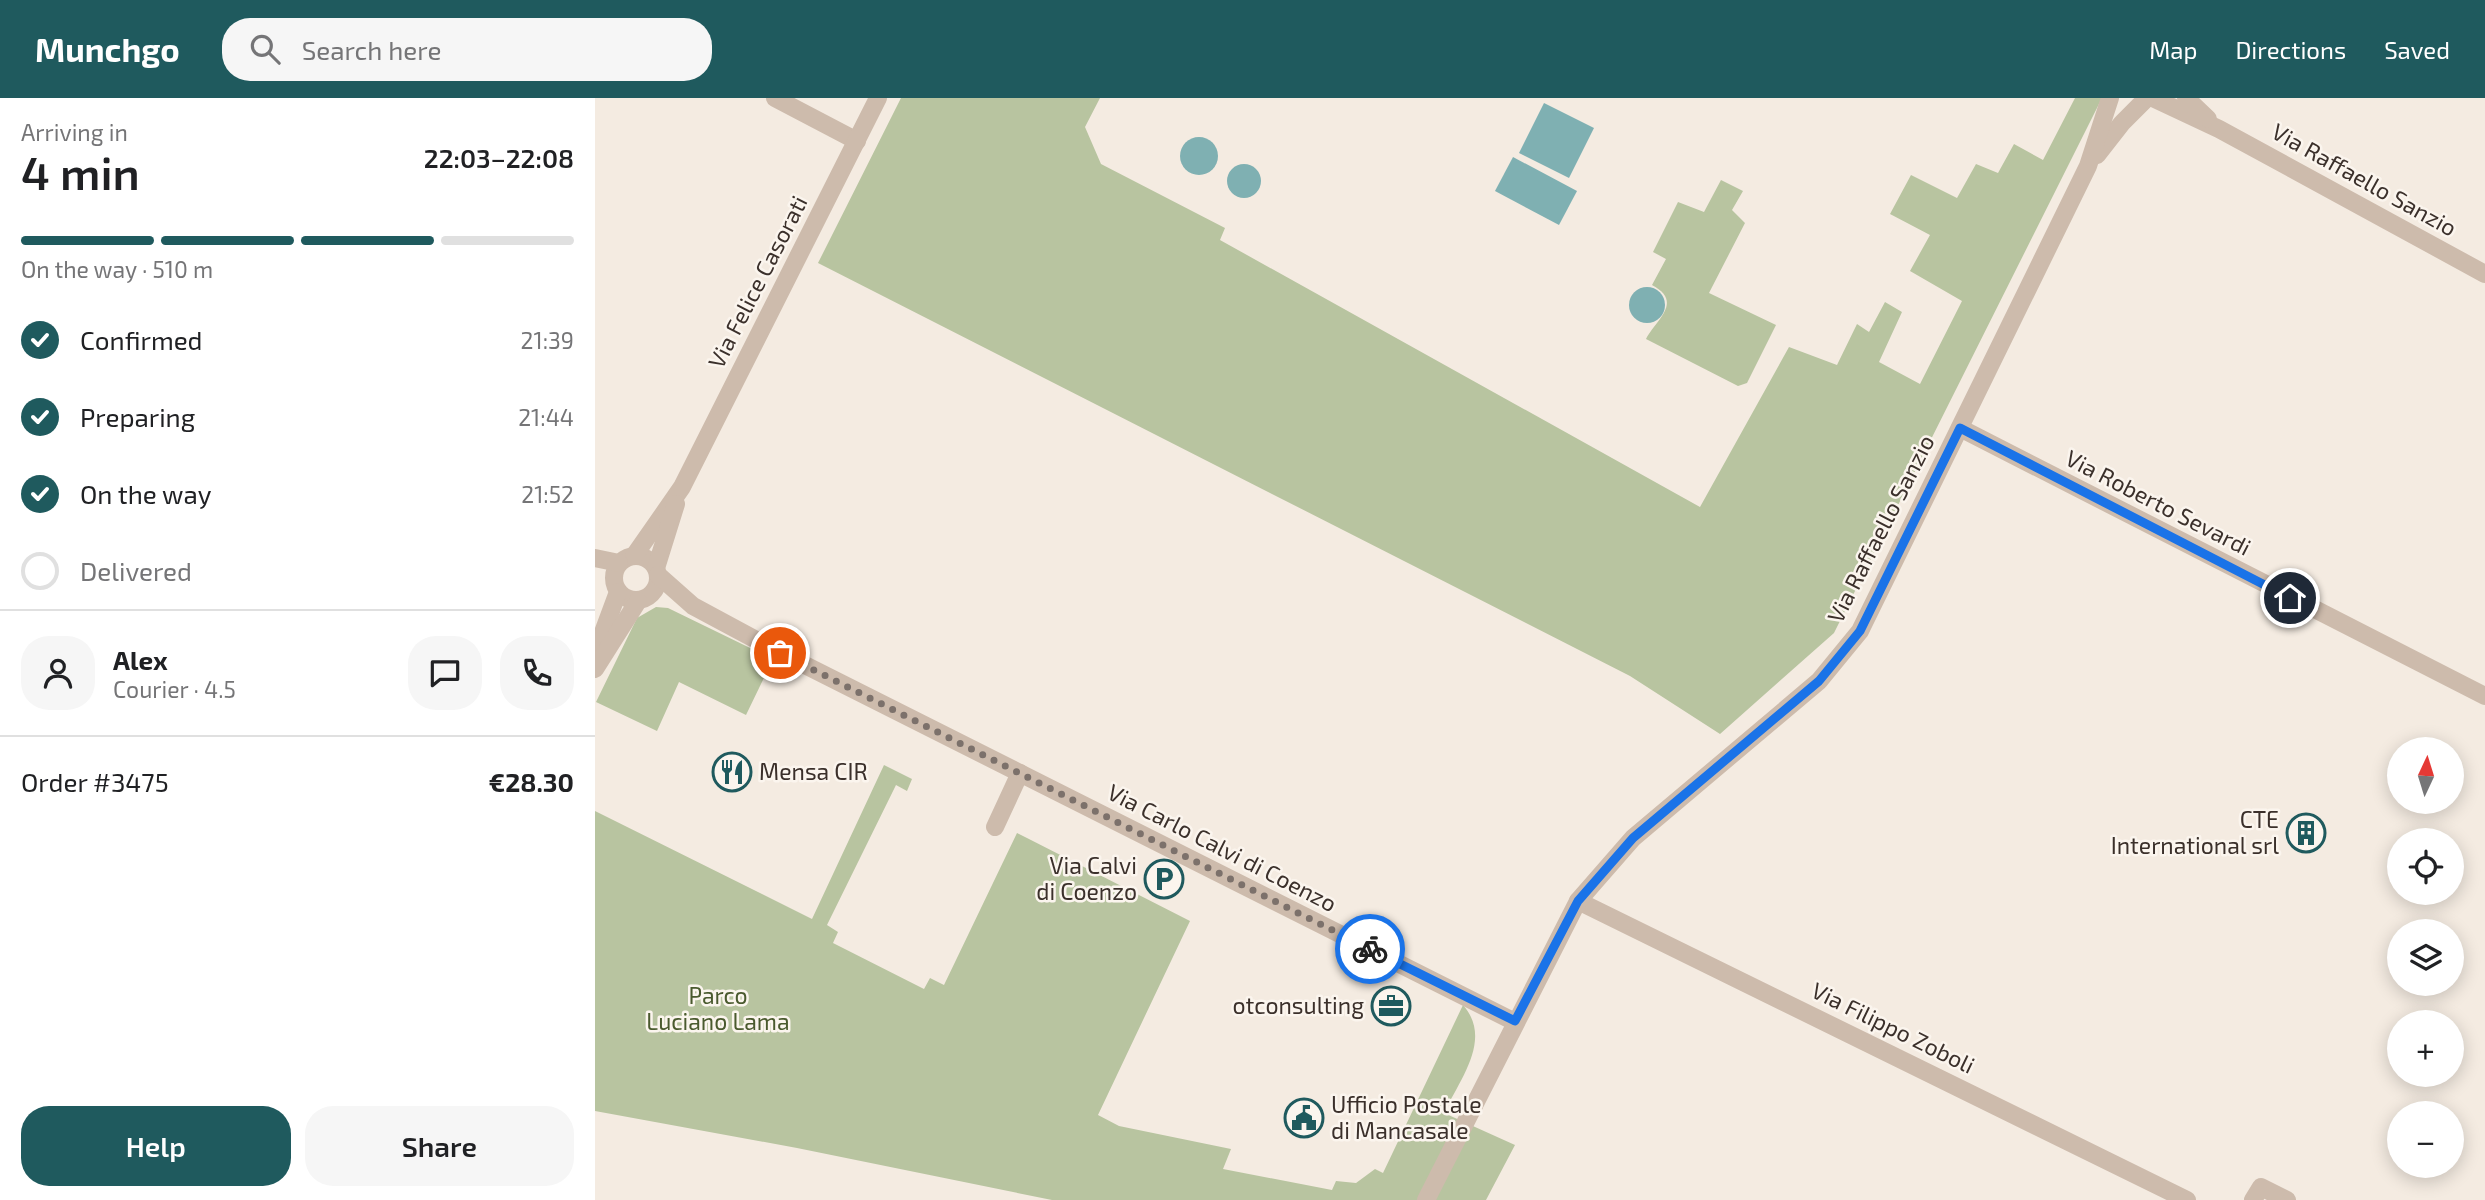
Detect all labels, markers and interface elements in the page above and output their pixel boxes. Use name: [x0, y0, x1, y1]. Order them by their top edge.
search box: [222, 18, 712, 81]
text: Munchgo: [35, 29, 180, 69]
icon: search: [246, 30, 284, 68]
text: Search here: [302, 34, 441, 65]
text: Map: [2149, 35, 2197, 64]
text: Directions: [2235, 35, 2346, 64]
text: Saved: [2384, 35, 2450, 64]
street label: Via Raffaello Sanzio: [2267, 117, 2462, 242]
text: Arriving in: [21, 118, 128, 146]
text: 22:03–22:08: [424, 142, 574, 173]
text: 4 min: [21, 144, 140, 199]
street label: Via Felice Casorati: [702, 191, 813, 372]
text: On the way · 510 m: [21, 255, 213, 283]
icon: check: [21, 321, 59, 359]
text: Confirmed: [80, 324, 203, 355]
text: 21:39: [521, 326, 574, 354]
icon: check: [21, 398, 59, 436]
text: Preparing: [80, 401, 195, 432]
text: 21:44: [518, 403, 574, 431]
street label: Via Raffaello Sanzio: [1821, 430, 1940, 627]
street label: Via Roberto Sevardi: [2061, 443, 2256, 561]
icon: check: [21, 475, 59, 513]
text: On the way: [80, 478, 211, 509]
text: 21:52: [521, 480, 574, 508]
text: Delivered: [80, 555, 192, 586]
pin: [2260, 568, 2320, 628]
icon: home: [2271, 579, 2309, 617]
pin: [750, 623, 810, 683]
icon: bag: [761, 634, 799, 672]
button: person: [21, 636, 95, 710]
button: chat: [408, 636, 482, 710]
button: phone: [500, 636, 574, 710]
text: Alex: [113, 644, 168, 675]
text: Courier · 4.5: [113, 675, 236, 703]
north arrow: [2387, 737, 2464, 814]
map controls: [2387, 737, 2464, 1178]
restaurant icon: Mensa CIR: [711, 751, 753, 793]
place label: Mensa CIR: [759, 757, 868, 785]
text: Order #3475: [21, 766, 169, 797]
text: €28.30: [489, 766, 574, 797]
street label: Via Carlo Calvi di Coenzo: [1103, 777, 1342, 917]
place label: CTE International srl: [2111, 805, 2279, 859]
building icon: CTE International srl: [2285, 812, 2327, 854]
button: locate: [2387, 828, 2464, 905]
place label: Via Calvi di Coenzo: [1036, 851, 1137, 905]
parking icon: Via Calvi di Coenzo: [1143, 858, 1185, 900]
courier: [1335, 914, 1405, 984]
button: layers: [2387, 919, 2464, 996]
icon: bike: [1351, 930, 1389, 968]
street label: Via Filippo Zoboli: [1807, 976, 1979, 1079]
park label: Parco Luciano Lama: [646, 981, 790, 1035]
office icon: otconsulting: [1370, 985, 1412, 1027]
place label: otconsulting: [1233, 991, 1364, 1019]
button: +: [2387, 1010, 2464, 1087]
place label: Ufficio Postale di Mancasale: [1331, 1090, 1482, 1144]
public building icon: Ufficio Postale di Mancasale: [1283, 1097, 1325, 1139]
button: −: [2387, 1101, 2464, 1178]
button: Help: [21, 1106, 291, 1186]
button: Share: [305, 1106, 574, 1186]

